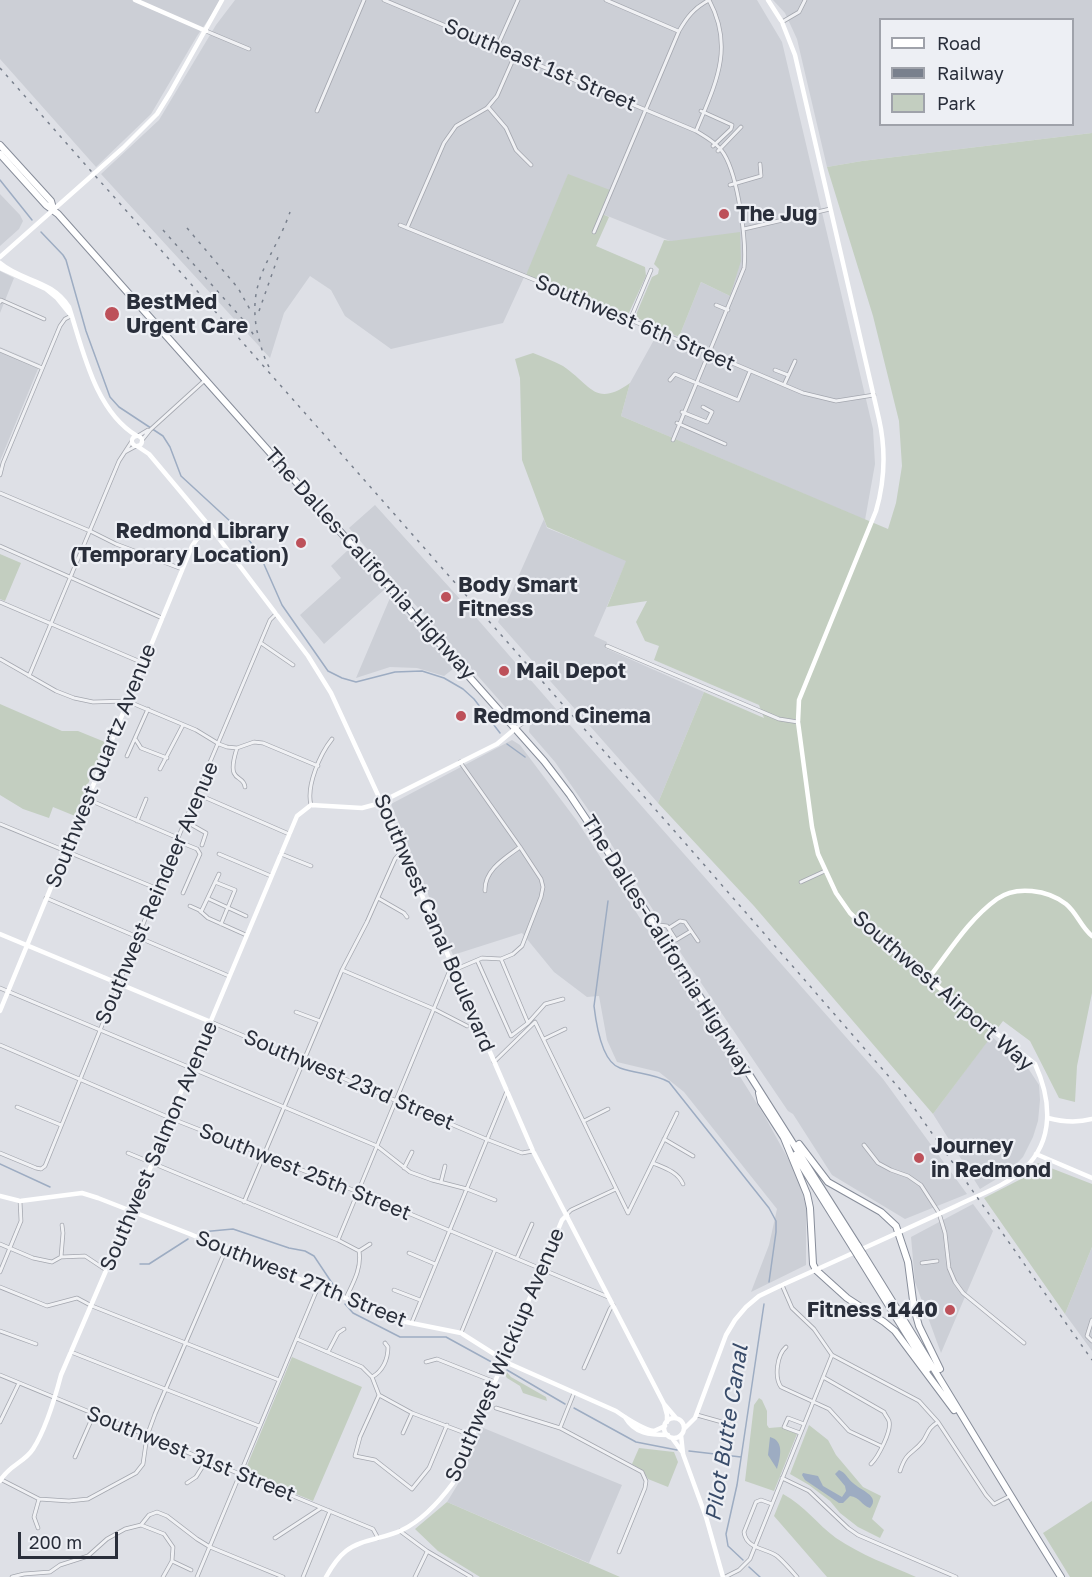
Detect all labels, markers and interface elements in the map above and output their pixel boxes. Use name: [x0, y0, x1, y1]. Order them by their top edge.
street label: Southeast 1st Street: [440, 13, 640, 117]
legend: [879, 18, 1074, 126]
text: Road: [937, 32, 981, 54]
text: Railway: [937, 62, 1004, 84]
text: Park: [937, 92, 976, 114]
place label: The Jug: [736, 201, 817, 227]
marker: The Jug: [717, 207, 731, 221]
street label: Southwest 6th Street: [531, 269, 739, 377]
place label: BestMed Urgent Care: [126, 289, 248, 339]
marker: BestMed Urgent Care: [103, 305, 121, 323]
street label: The Dalles-California Highway: [259, 443, 481, 685]
place label: Redmond Library (Temporary Location): [70, 518, 289, 568]
marker: Redmond Library (Temporary Location): [294, 536, 308, 550]
place label: Body Smart Fitness: [458, 572, 578, 622]
marker: Body Smart Fitness: [439, 590, 453, 604]
street label: Southwest Quartz Avenue: [40, 640, 162, 892]
place label: Mail Depot: [516, 658, 626, 684]
marker: Mail Depot: [497, 664, 511, 678]
place label: Redmond Cinema: [473, 703, 651, 729]
marker: Redmond Cinema: [454, 709, 468, 723]
street label: Southwest Reindeer Avenue: [90, 758, 224, 1028]
street label: Southwest Canal Boulevard: [368, 790, 500, 1056]
street label: The Dalles-California Highway: [576, 810, 758, 1082]
street label: Southwest Airport Way: [847, 905, 1039, 1077]
street label: Southwest Salmon Avenue: [95, 1017, 223, 1275]
street label: Southwest 23rd Street: [240, 1024, 458, 1136]
street label: Southwest 25th Street: [195, 1118, 415, 1226]
place label: Journey in Redmond: [931, 1133, 1051, 1183]
marker: Journey in Redmond: [912, 1151, 926, 1165]
street label: Southwest Wickiup Avenue: [440, 1224, 570, 1486]
street label: Southwest 27th Street: [192, 1225, 410, 1333]
place label: Fitness 1440: [807, 1297, 938, 1323]
marker: Fitness 1440: [943, 1303, 957, 1317]
water label: Pilot Butte Canal: [700, 1343, 754, 1523]
street label: Southwest 31st Street: [83, 1401, 299, 1507]
scale bar: [21, 1520, 122, 1558]
text: 200 m: [29, 1531, 82, 1553]

